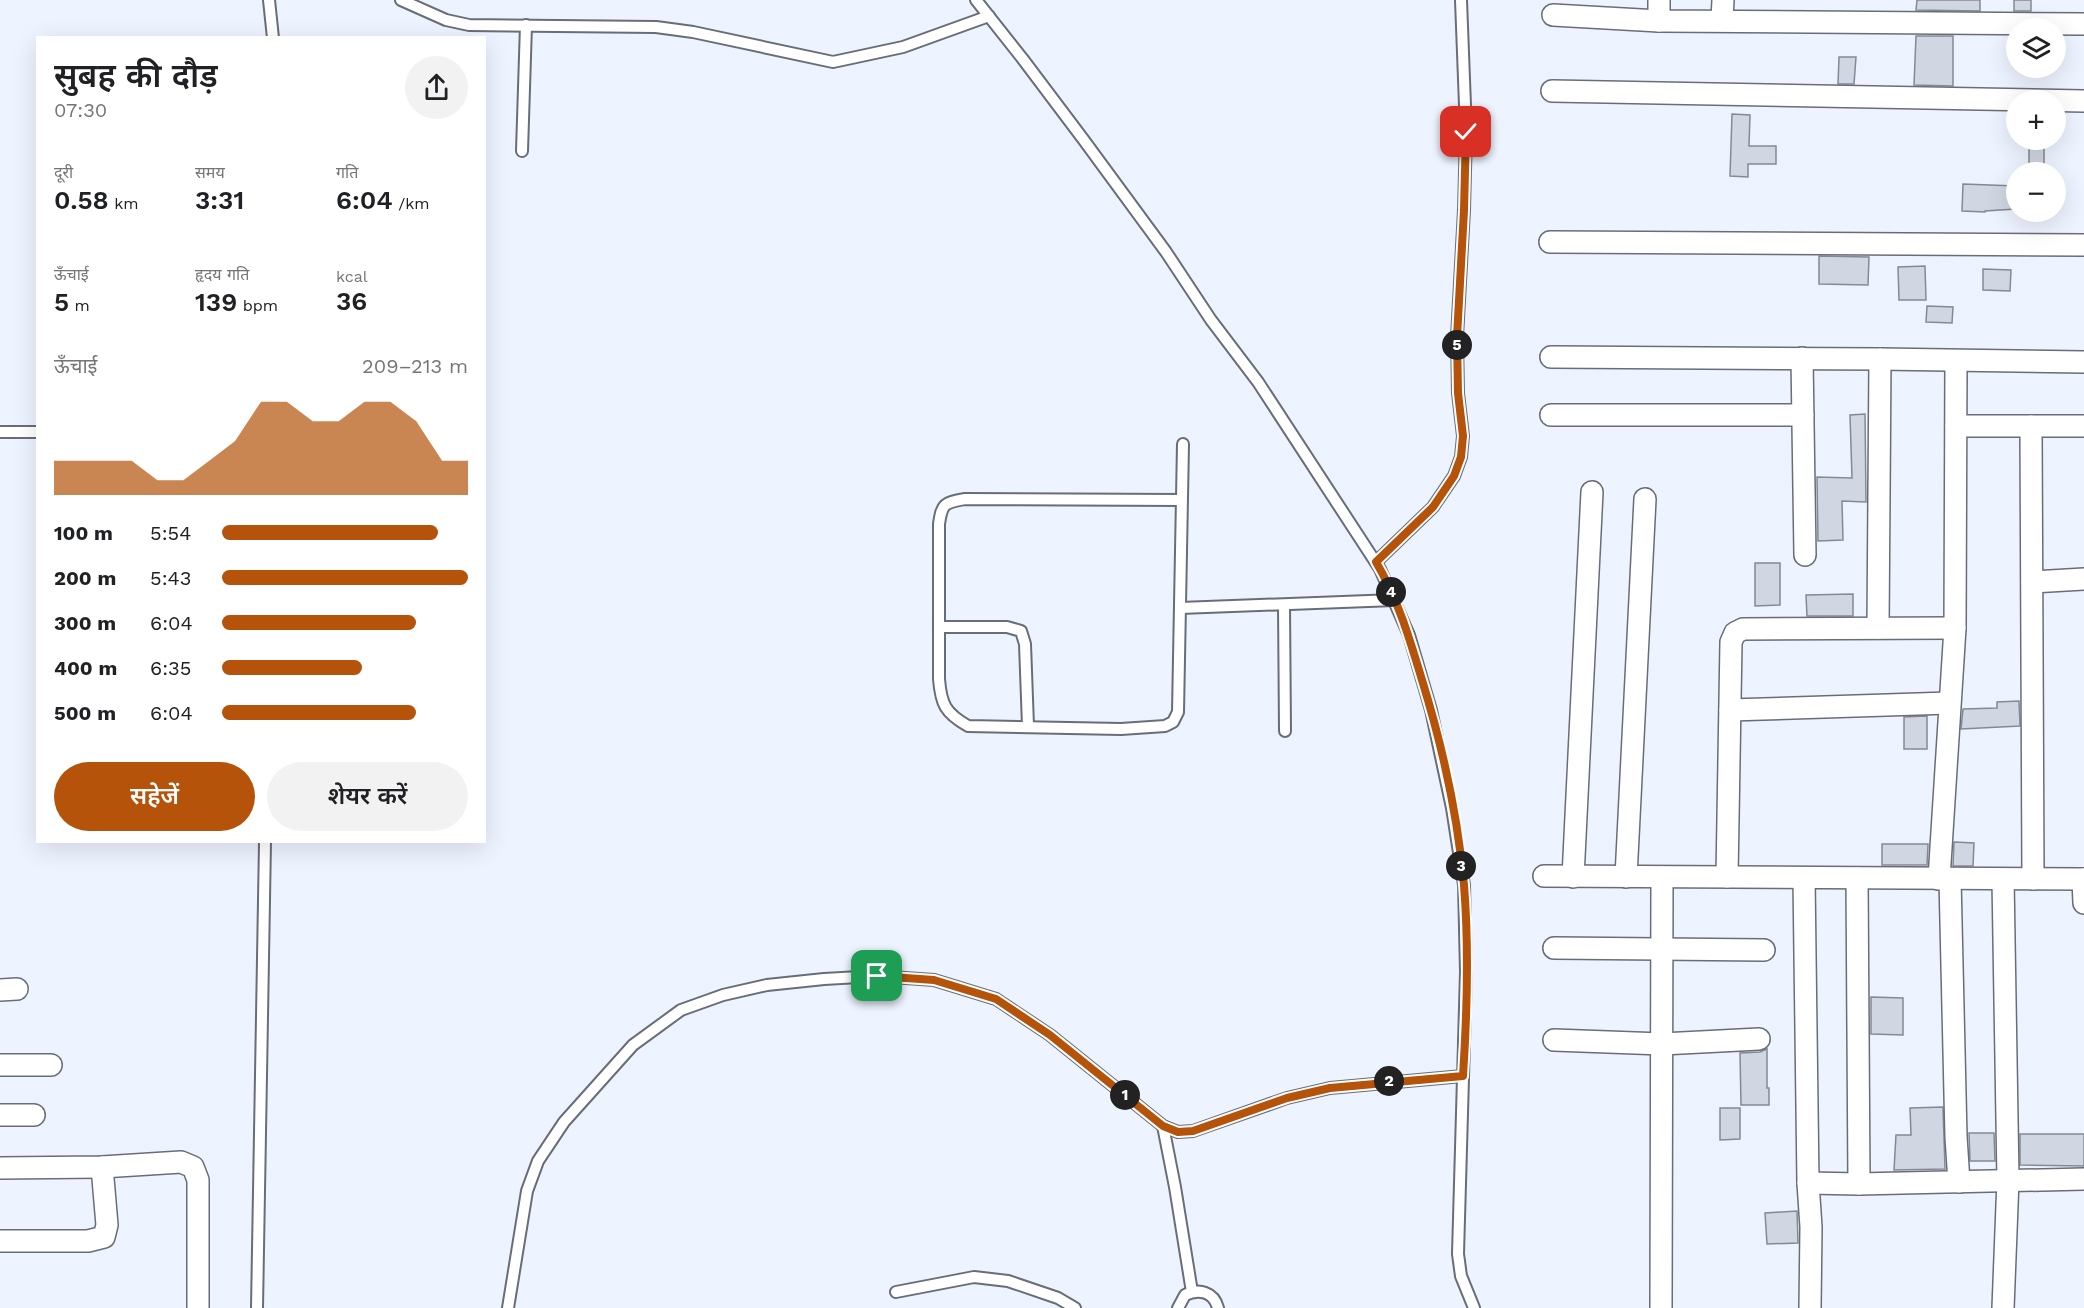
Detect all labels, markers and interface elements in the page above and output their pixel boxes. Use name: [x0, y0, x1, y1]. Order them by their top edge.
map controls: [2006, 18, 2066, 222]
button: layers: [2006, 18, 2066, 78]
text: सुबह की दौड़: [54, 56, 218, 95]
button: share: [405, 56, 468, 119]
button: +: [2006, 90, 2066, 150]
text: 07:30: [54, 98, 107, 122]
pin: [1440, 106, 1491, 157]
icon: check: [1449, 115, 1482, 148]
button: −: [2006, 162, 2066, 222]
text: दूरी: [54, 163, 73, 182]
text: समय: [195, 163, 225, 182]
text: गति: [336, 163, 358, 182]
text: 0.58: [54, 185, 109, 215]
text: 3:31: [195, 185, 244, 215]
text: 6:04: [336, 185, 393, 215]
text: km: [109, 194, 139, 213]
text: /km: [393, 194, 430, 213]
text: ऊँचाई: [54, 265, 89, 284]
text: हृदय गति: [195, 265, 249, 284]
text: kcal: [336, 267, 368, 286]
text: 36: [336, 286, 367, 316]
text: 5: [54, 287, 69, 317]
text: 139: [195, 287, 237, 317]
text: m: [69, 296, 90, 315]
text: bpm: [237, 296, 278, 315]
pin: 5: [1442, 330, 1472, 360]
text: 5: [1452, 335, 1462, 354]
text: ऊँचाई: [54, 354, 97, 378]
text: 209–213 m: [362, 354, 468, 378]
text: 100 m: [54, 521, 113, 545]
text: 5:54: [150, 521, 191, 545]
text: 200 m: [54, 566, 116, 590]
text: 5:43: [150, 566, 191, 590]
pin: 4: [1376, 577, 1406, 607]
text: 4: [1386, 582, 1396, 601]
text: 300 m: [54, 611, 116, 635]
text: 6:04: [150, 611, 193, 635]
text: 400 m: [54, 656, 117, 680]
text: 6:35: [150, 656, 191, 680]
text: 500 m: [54, 701, 116, 725]
text: 6:04: [150, 701, 193, 725]
button: सहेजें: [54, 762, 255, 831]
button: शेयर करें: [267, 762, 468, 831]
pin: 3: [1446, 851, 1476, 881]
text: 3: [1456, 856, 1466, 875]
pin: [851, 950, 902, 1001]
icon: arrive: [860, 959, 893, 992]
pin: 2: [1374, 1066, 1404, 1096]
text: 2: [1384, 1071, 1394, 1090]
pin: 1: [1110, 1080, 1140, 1110]
text: 1: [1122, 1085, 1128, 1104]

